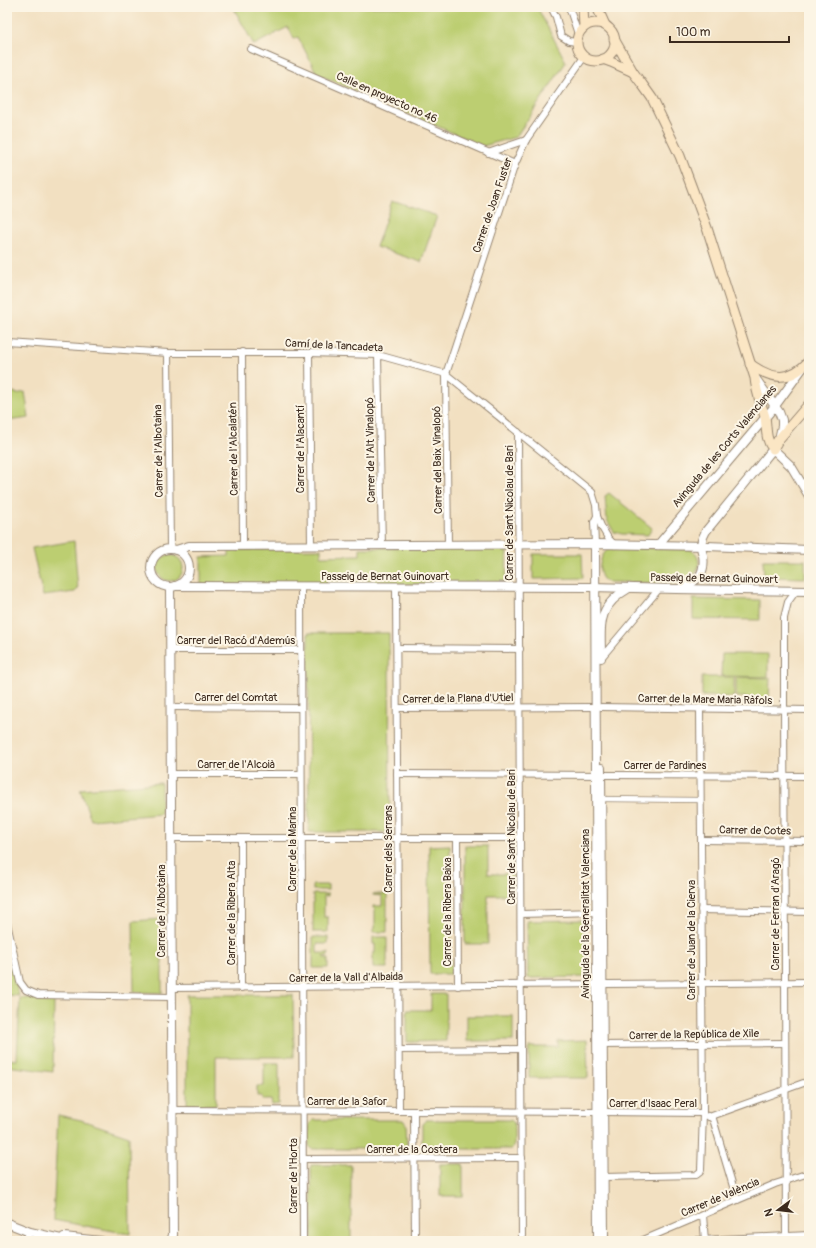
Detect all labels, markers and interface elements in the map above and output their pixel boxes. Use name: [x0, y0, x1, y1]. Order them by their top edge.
scale bar: [670, 18, 789, 44]
text: 100 m: [676, 25, 711, 40]
street label: Calle en proyecto nº 46: [334, 69, 439, 126]
street label: Carrer de Joan Fuster: [470, 156, 515, 255]
street label: Camí de la Tancadeta: [285, 336, 383, 355]
street label: Avinguda de les Corts Valencianes: [670, 383, 779, 510]
street label: Carrer de l'Alt Vinalopó: [363, 397, 378, 503]
street label: Carrer de l'Alcalatén: [226, 402, 241, 496]
street label: Carrer de l'Albotaina: [151, 404, 166, 498]
street label: Carrer de l'Alacantí: [294, 405, 307, 493]
street label: Carrer del Baix Vinalopó: [430, 406, 445, 514]
street label: Carrer de Sant Nicolau de Bari: [503, 445, 516, 581]
street label: Passeig de Bernat Guinovart: [321, 570, 450, 583]
street label: Passeig de Bernat Guinovart: [650, 571, 779, 586]
street label: Carrer del Racó d'Ademús: [177, 634, 295, 647]
street label: Carrer del Comtat: [195, 691, 278, 704]
street label: Carrer de la Plana d'Utiel: [402, 691, 514, 706]
street label: Carrer de la Mare Maria Ràfols: [638, 692, 772, 707]
street label: Carrer de l'Alcoià: [197, 758, 275, 771]
street label: Carrer de Pardines: [624, 759, 707, 772]
street label: Carrer de Sant Nicolau de Bari: [505, 769, 518, 905]
street label: Carrer dels Serrans: [382, 805, 395, 893]
street label: Carrer de la Marina: [286, 807, 299, 891]
street label: Carrer de Cotes: [719, 823, 791, 838]
street label: Avinguda de la Generalitat Valenciana: [579, 829, 592, 999]
street label: Carrer de la Ribera Baixa: [441, 857, 454, 967]
street label: Carrer de Ferran d'Aragó: [769, 858, 782, 970]
street label: Carrer de la Ribera Alta: [225, 861, 238, 965]
street label: Carrer de l'Albotaina: [155, 864, 168, 958]
street label: Carrer de Juan de la Cierva: [685, 880, 698, 1000]
street label: Carrer de la Vall d'Albaida: [289, 970, 403, 985]
street label: Carrer de la República de Xile: [629, 1027, 760, 1042]
street label: Carrer de la Safor: [307, 1095, 387, 1108]
street label: Carrer d'Isaac Peral: [609, 1097, 697, 1110]
street label: Carrer de l'Horta: [287, 1138, 300, 1214]
street label: Carrer de la Costera: [366, 1143, 458, 1156]
street label: Carrer de València: [679, 1175, 761, 1220]
north arrow: [758, 1190, 798, 1230]
text: N: [761, 1207, 776, 1218]

